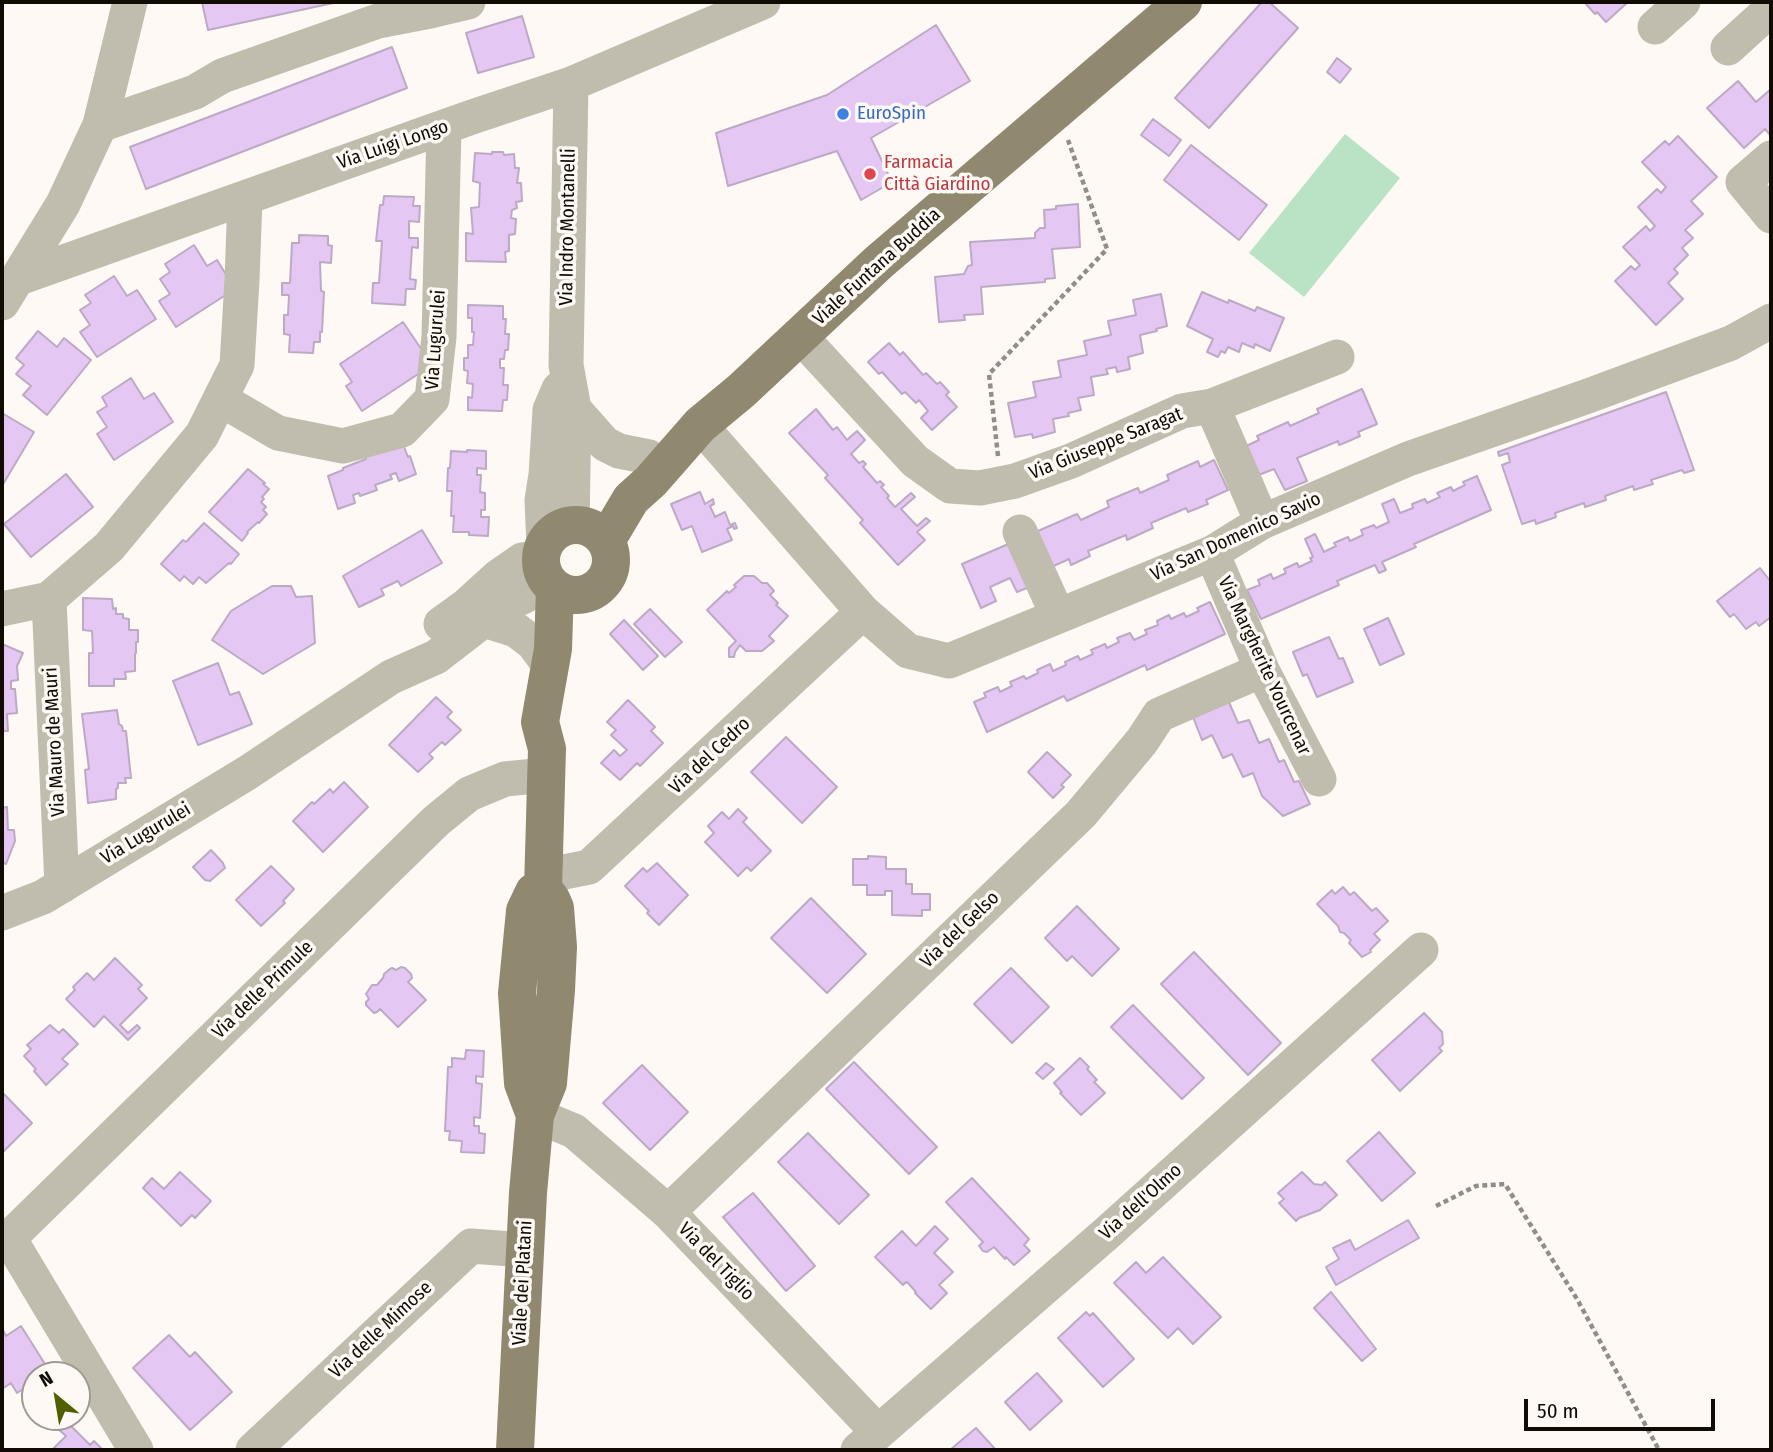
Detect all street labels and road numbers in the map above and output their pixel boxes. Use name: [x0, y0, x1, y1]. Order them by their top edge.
street label: Via Luigi Longo: [334, 115, 452, 175]
street label: Via Indro Montanelli: [555, 148, 581, 306]
street label: Viale Funtana Buddia: [808, 204, 946, 330]
street label: Via Lugurulei: [421, 289, 451, 391]
street label: Via Giuseppe Saragat: [1026, 403, 1186, 485]
street label: Via San Domenico Savio: [1147, 488, 1325, 586]
street label: Via Margherite Yourcenar: [1213, 573, 1315, 759]
street label: Via Mauro de Mauri: [40, 667, 70, 817]
street label: Via del Cedro: [665, 713, 755, 799]
street label: Via Lugurulei: [97, 798, 195, 870]
street label: Via del Gelso: [916, 887, 1004, 973]
street label: Via delle Primule: [208, 936, 318, 1044]
street label: Via dell'Olmo: [1095, 1159, 1187, 1245]
street label: Via del Tiglio: [673, 1218, 759, 1306]
street label: Viale dei Platani: [508, 1220, 538, 1346]
street label: Via delle Mimose: [325, 1277, 437, 1383]

